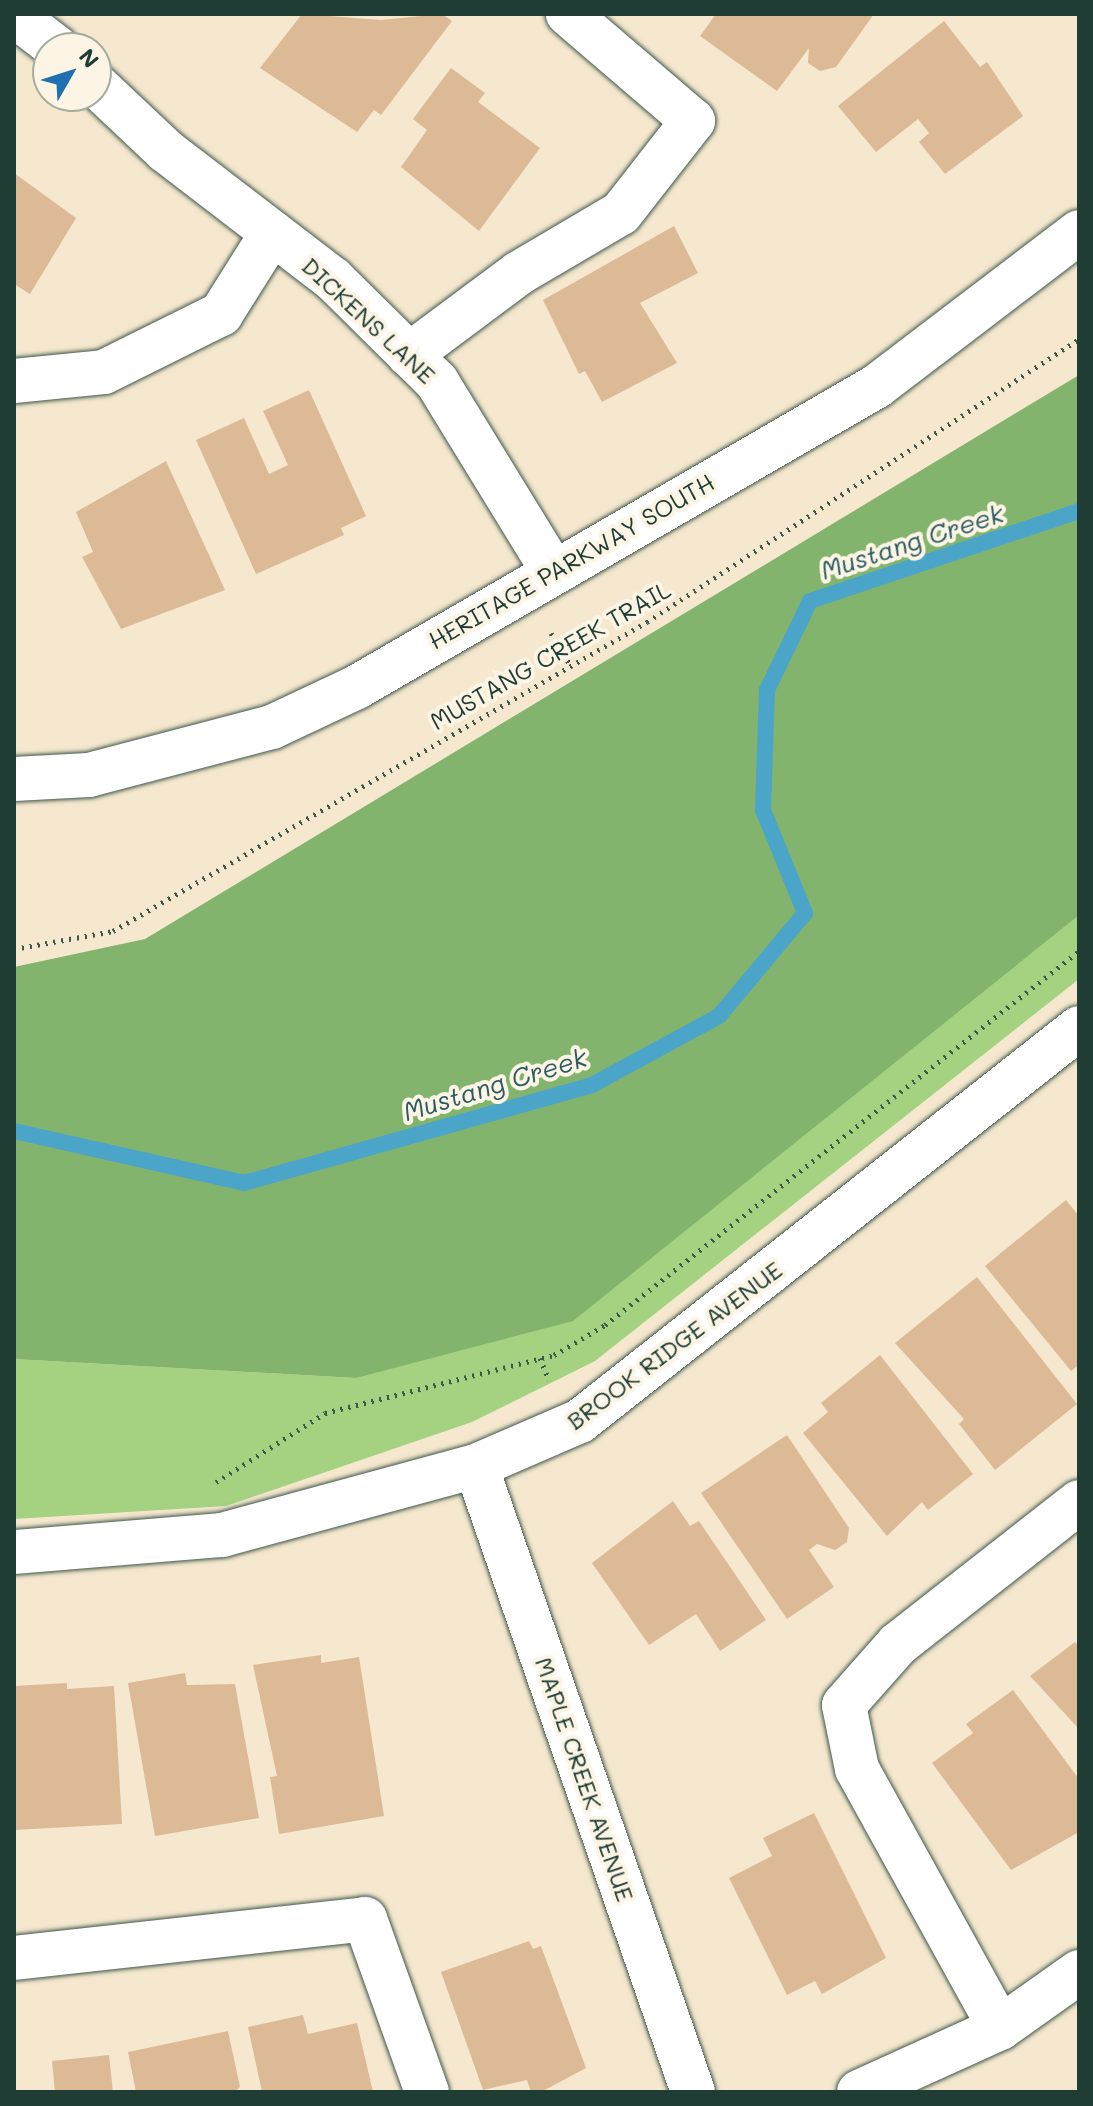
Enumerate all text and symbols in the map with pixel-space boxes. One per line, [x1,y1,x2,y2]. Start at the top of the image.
north arrow [32,32,112,112]
text: N [73,42,106,73]
street label: DICKENS LANE [296,251,442,389]
street label: HERITAGE PARKWAY SOUTH [423,467,719,655]
water label: Mustang Creek [817,498,1007,586]
street label: MUSTANG CREEK TRAIL [425,574,675,736]
water label: Mustang Creek [399,1042,591,1128]
street label: BROOK RIDGE AVENUE [561,1255,787,1435]
street label: MAPLE CREEK AVENUE [530,1653,640,1905]

